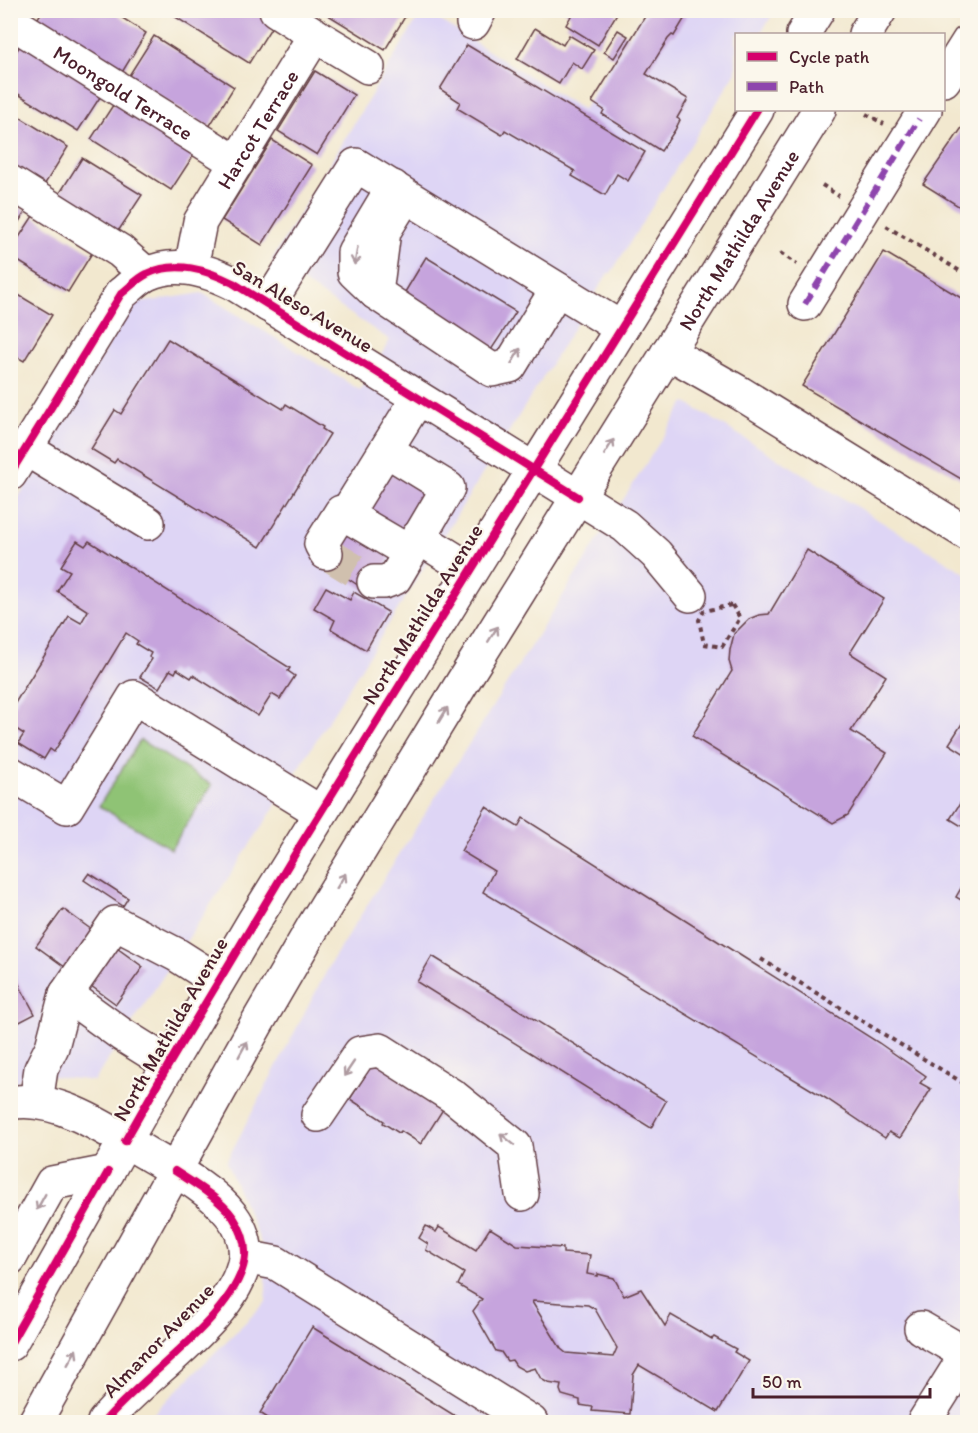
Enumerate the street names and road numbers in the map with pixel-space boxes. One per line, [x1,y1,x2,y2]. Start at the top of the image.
street label: Moongold Terrace [49,39,198,145]
street label: Harcot Terrace [211,65,303,193]
street label: North Mathilda Avenue [673,145,804,335]
street label: San Aleso Avenue [228,254,378,358]
street label: North Mathilda Avenue [356,519,488,709]
street label: North Mathilda Avenue [107,933,233,1125]
street label: Almanor Avenue [97,1277,219,1403]

